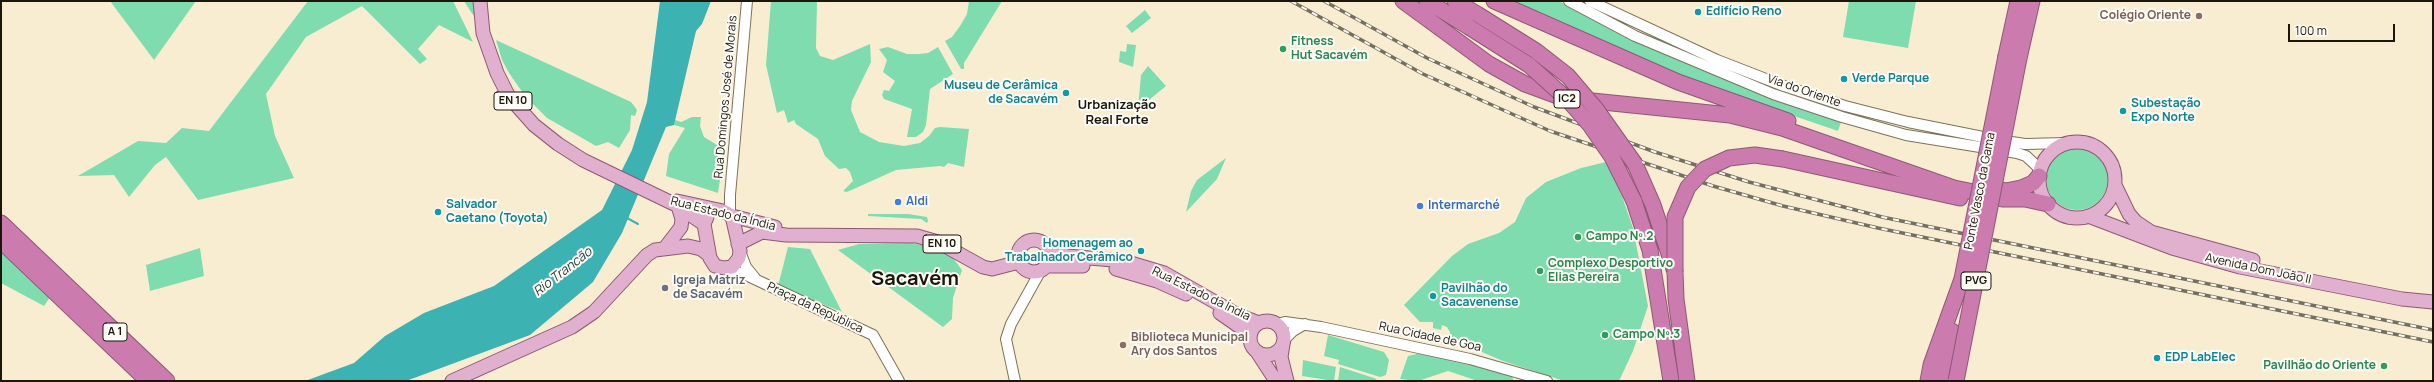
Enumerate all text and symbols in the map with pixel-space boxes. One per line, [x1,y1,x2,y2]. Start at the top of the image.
place label: Edifício Reno [1706,5,1782,19]
marker: Edifício Reno [1693,7,1703,17]
place label: Colégio Oriente [2100,9,2191,23]
marker: Colégio Oriente [2194,11,2204,21]
street label: Rua Domingos José de Morais [712,15,740,179]
scale bar [2290,16,2397,42]
text: 100 m [2295,22,2327,39]
place label: Fitness Hut Sacavém [1291,35,1368,63]
marker: Fitness Hut Sacavém [1278,44,1288,54]
street label: Via do Oriente [1765,72,1843,110]
place label: Verde Parque [1852,72,1929,86]
marker: Verde Parque [1839,74,1849,84]
place label: Museu de Cerâmica de Sacavém [944,79,1058,107]
marker: Museu de Cerâmica de Sacavém [1061,88,1071,98]
road number: IC2 [1554,90,1580,108]
road number: EN 10 [494,92,532,110]
district label: Urbanização Real Forte [1078,97,1156,128]
place label: Subestação Expo Norte [2131,97,2201,125]
marker: Subestação Expo Norte [2118,106,2128,116]
street label: Ponte Vasco da Gama [1962,131,1998,251]
street label: Rua Estado da Índia [669,194,777,234]
place label: Aldi [906,195,928,209]
marker: Aldi [893,197,903,207]
place label: Salvador Caetano (Toyota) [446,198,548,226]
place label: Intermarché [1428,199,1500,213]
marker: Intermarché [1415,201,1425,211]
marker: Salvador Caetano (Toyota) [433,207,443,217]
place label: Campo Nº.2 [1586,230,1653,244]
marker: Campo Nº.2 [1573,232,1583,242]
road number: EN 10 [923,235,961,253]
place label: Homenagem ao Trabalhador Cerâmico [1005,237,1133,265]
water label: Rio Trancão [531,244,595,300]
marker: Homenagem ao Trabalhador Cerâmico [1136,246,1146,256]
street label: Avenida Dom João II [2204,251,2312,287]
place label: Complexo Desportivo Elias Pereira [1548,257,1673,285]
street label: Rua Estado da Índia [1149,264,1253,324]
marker: Complexo Desportivo Elias Pereira [1535,266,1545,276]
district label: Sacavém [871,267,959,291]
road number: PVG [1961,272,1991,290]
place label: Igreja Matriz de Sacavém [673,274,745,302]
street label: Praça da República [765,279,865,337]
place label: Pavilhão do Sacavenense [1441,282,1518,310]
marker: Igreja Matriz de Sacavém [660,283,670,293]
marker: Pavilhão do Sacavenense [1428,291,1438,301]
street label: Rua Cidade de Goa [1378,319,1482,355]
road number: A 1 [103,323,127,341]
place label: Campo Nº.3 [1613,328,1680,342]
marker: Campo Nº.3 [1600,330,1610,340]
place label: Biblioteca Municipal Ary dos Santos [1131,331,1248,359]
marker: Biblioteca Municipal Ary dos Santos [1118,340,1128,350]
place label: EDP LabElec [2165,351,2236,365]
marker: EDP LabElec [2152,353,2162,363]
place label: Pavilhão do Oriente [2263,359,2376,373]
marker: Pavilhão do Oriente [2379,361,2389,371]

